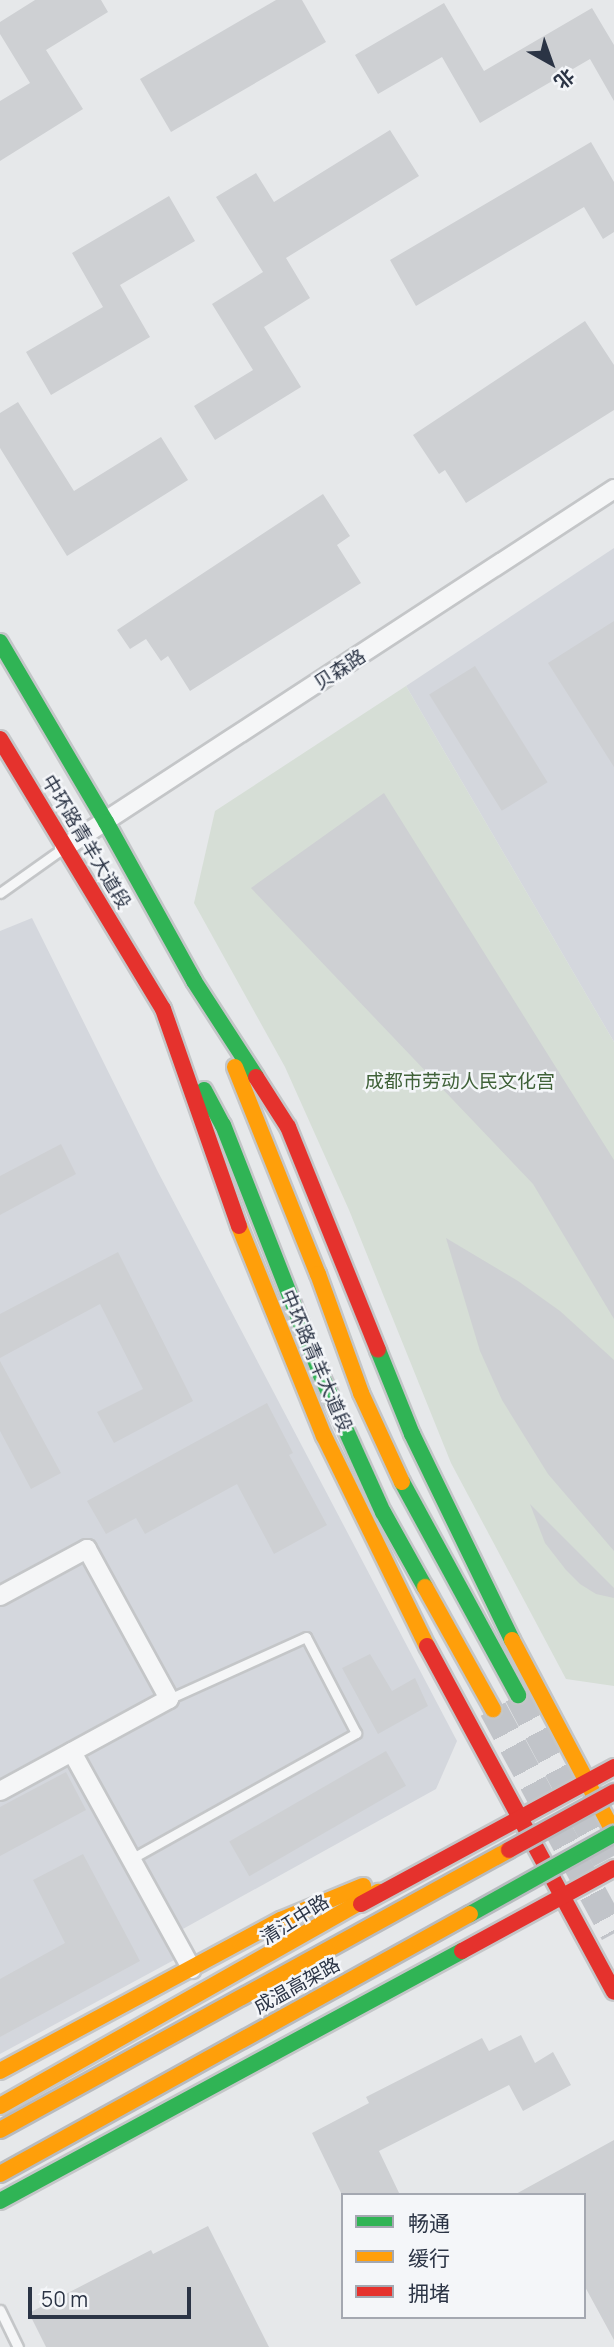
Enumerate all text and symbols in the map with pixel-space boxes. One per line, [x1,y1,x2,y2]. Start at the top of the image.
north arrow [516,28,586,98]
text: 北 [549,63,580,95]
street label: 贝森路 [310,645,370,695]
street label: 中环路青羊大道段 [37,771,135,913]
park label: 成都市劳动人民文化宫 [365,1071,555,1093]
street label: 中环路青羊大道段 [276,1287,356,1435]
street label: 清江中路 [257,1890,333,1950]
street label: 成温高架路 [250,1953,344,2019]
legend [341,2193,586,2319]
text: 畅通 [408,2209,450,2237]
text: 缓行 [408,2244,450,2272]
scale bar [32,2274,194,2318]
text: 拥堵 [408,2279,450,2307]
text: 50 m [41,2285,88,2313]

